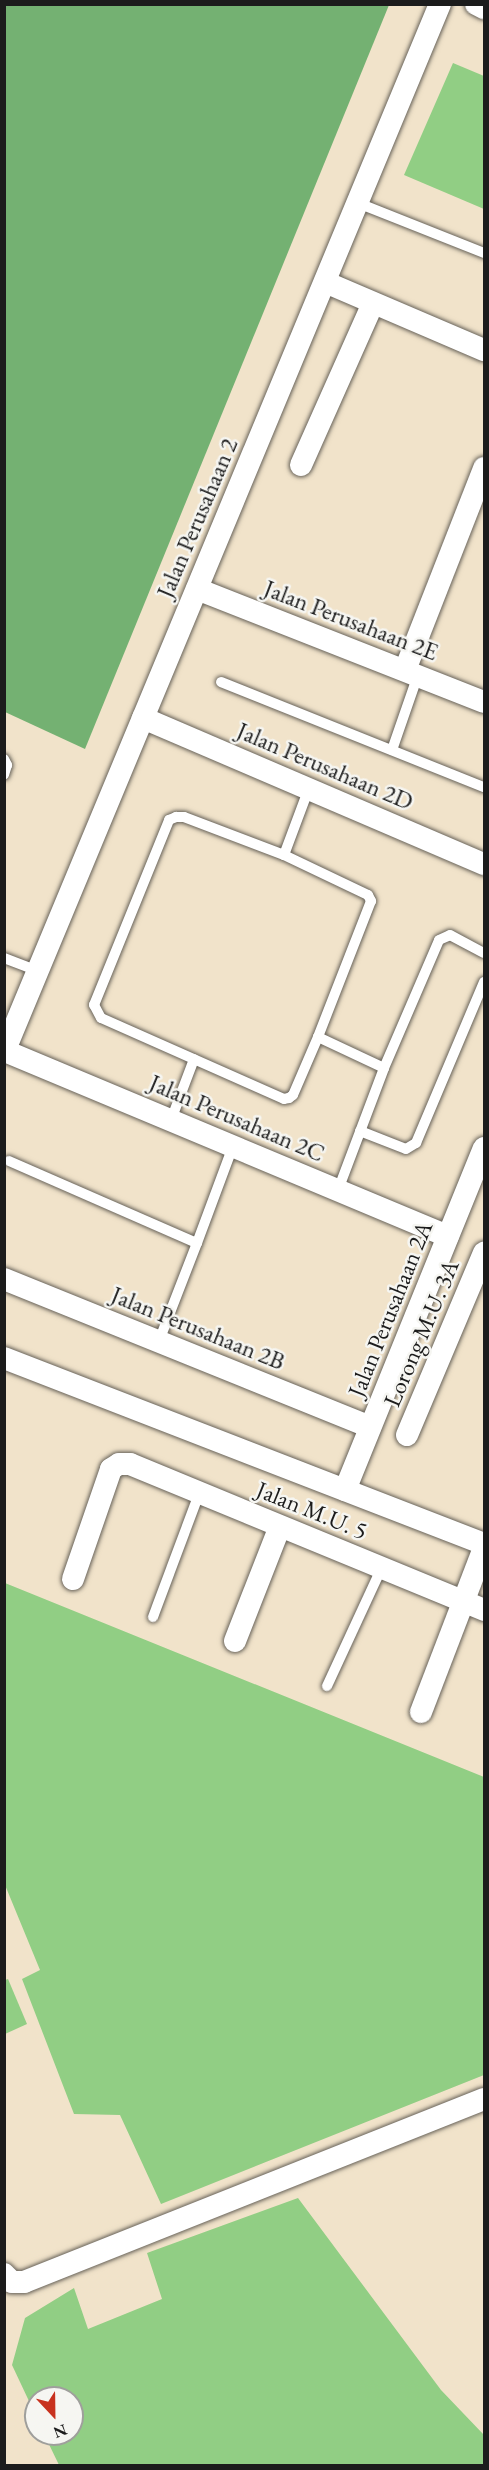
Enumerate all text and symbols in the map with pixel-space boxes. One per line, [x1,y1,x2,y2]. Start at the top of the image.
street label: Jalan Perusahaan 2 [150,434,244,602]
street label: Jalan Perusahaan 2E [260,574,442,666]
street label: Jalan Perusahaan 2D [233,716,417,816]
street label: Jalan Perusahaan 2C [145,1068,329,1168]
street label: Jalan Perusahaan 2A [342,1217,438,1401]
street label: Lorong M.U. 3A [377,1255,465,1411]
street label: Jalan Perusahaan 2B [107,1280,289,1376]
street label: Jalan M.U. 5 [252,1475,372,1545]
north arrow [24,2386,84,2446]
text: N [50,2419,70,2443]

